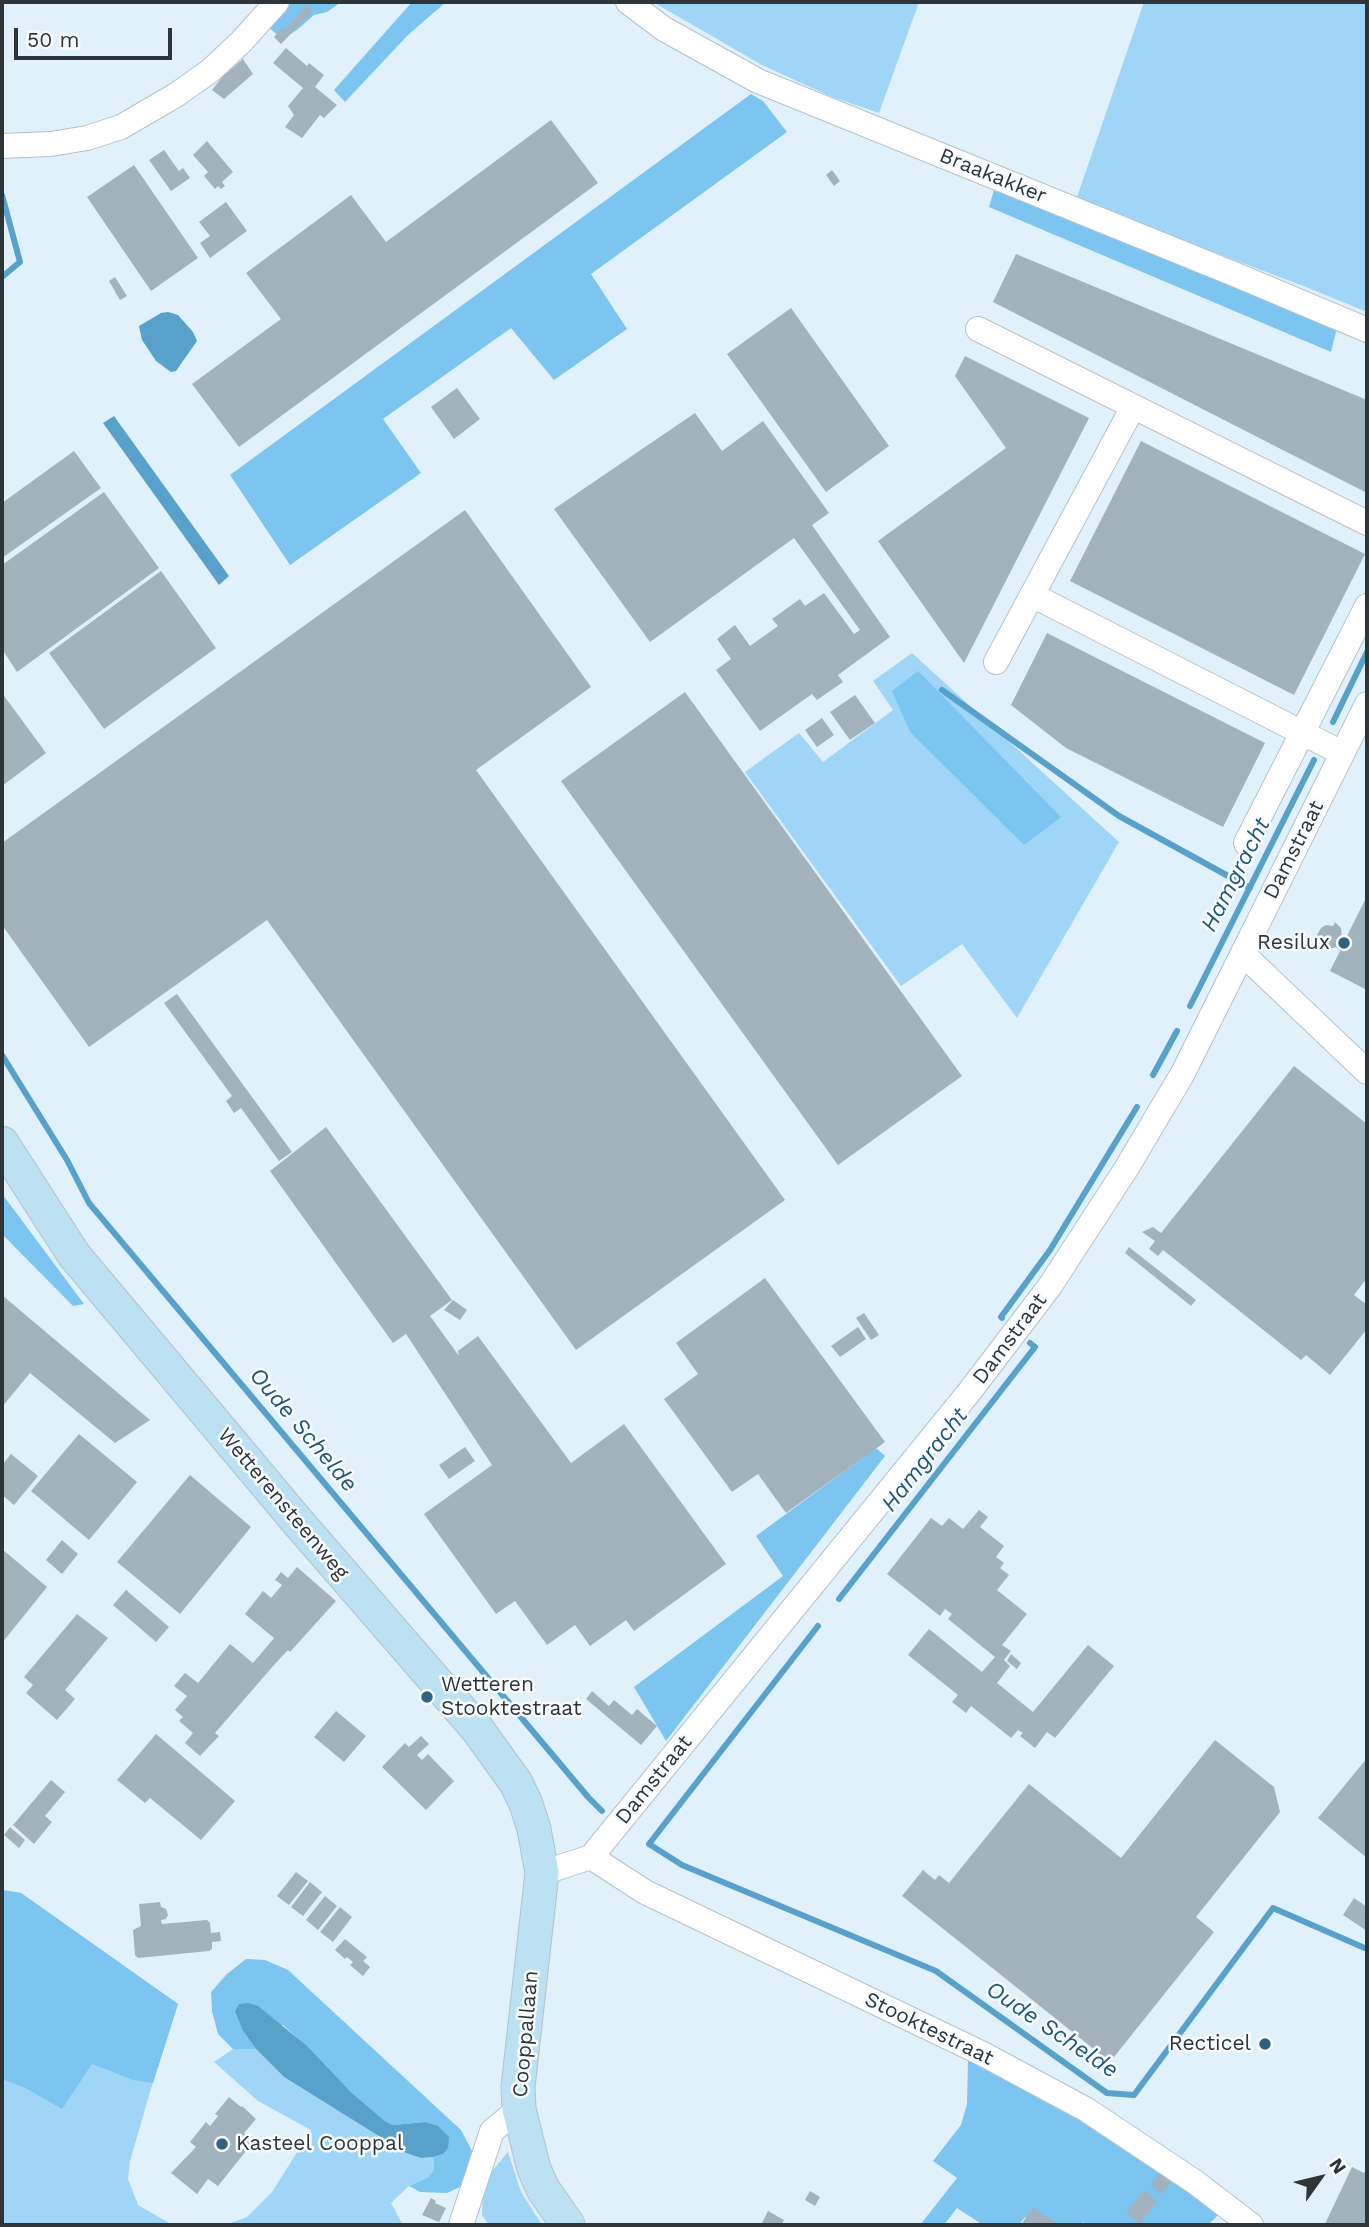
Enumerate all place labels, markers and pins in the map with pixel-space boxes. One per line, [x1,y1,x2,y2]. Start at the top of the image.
place label: Resilux [1257,930,1330,956]
marker: Resilux [1336,935,1352,951]
place label: Wetteren Stooktestraat [441,1672,582,1722]
marker: Wetteren Stooktestraat [419,1689,435,1705]
place label: Recticel [1169,2031,1251,2057]
marker: Recticel [1257,2036,1273,2052]
place label: Kasteel Cooppal [236,2131,403,2157]
marker: Kasteel Cooppal [214,2136,230,2152]

